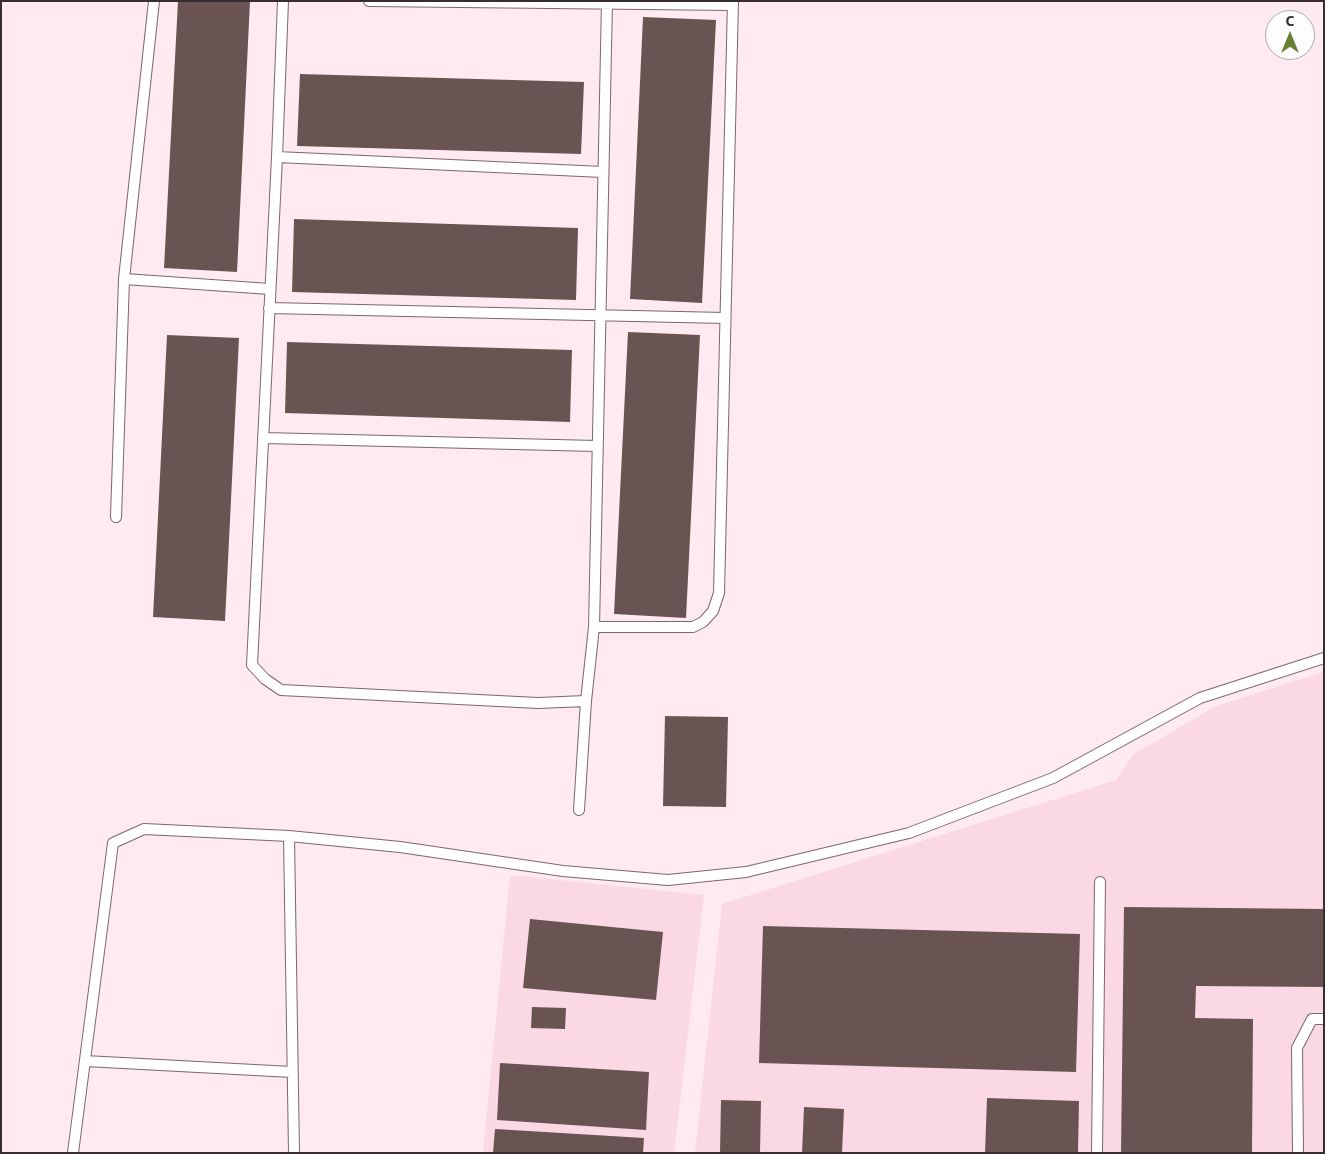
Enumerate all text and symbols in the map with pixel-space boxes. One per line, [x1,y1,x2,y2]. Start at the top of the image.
north arrow [1265,10,1315,60]
text: С [1285,11,1295,30]

